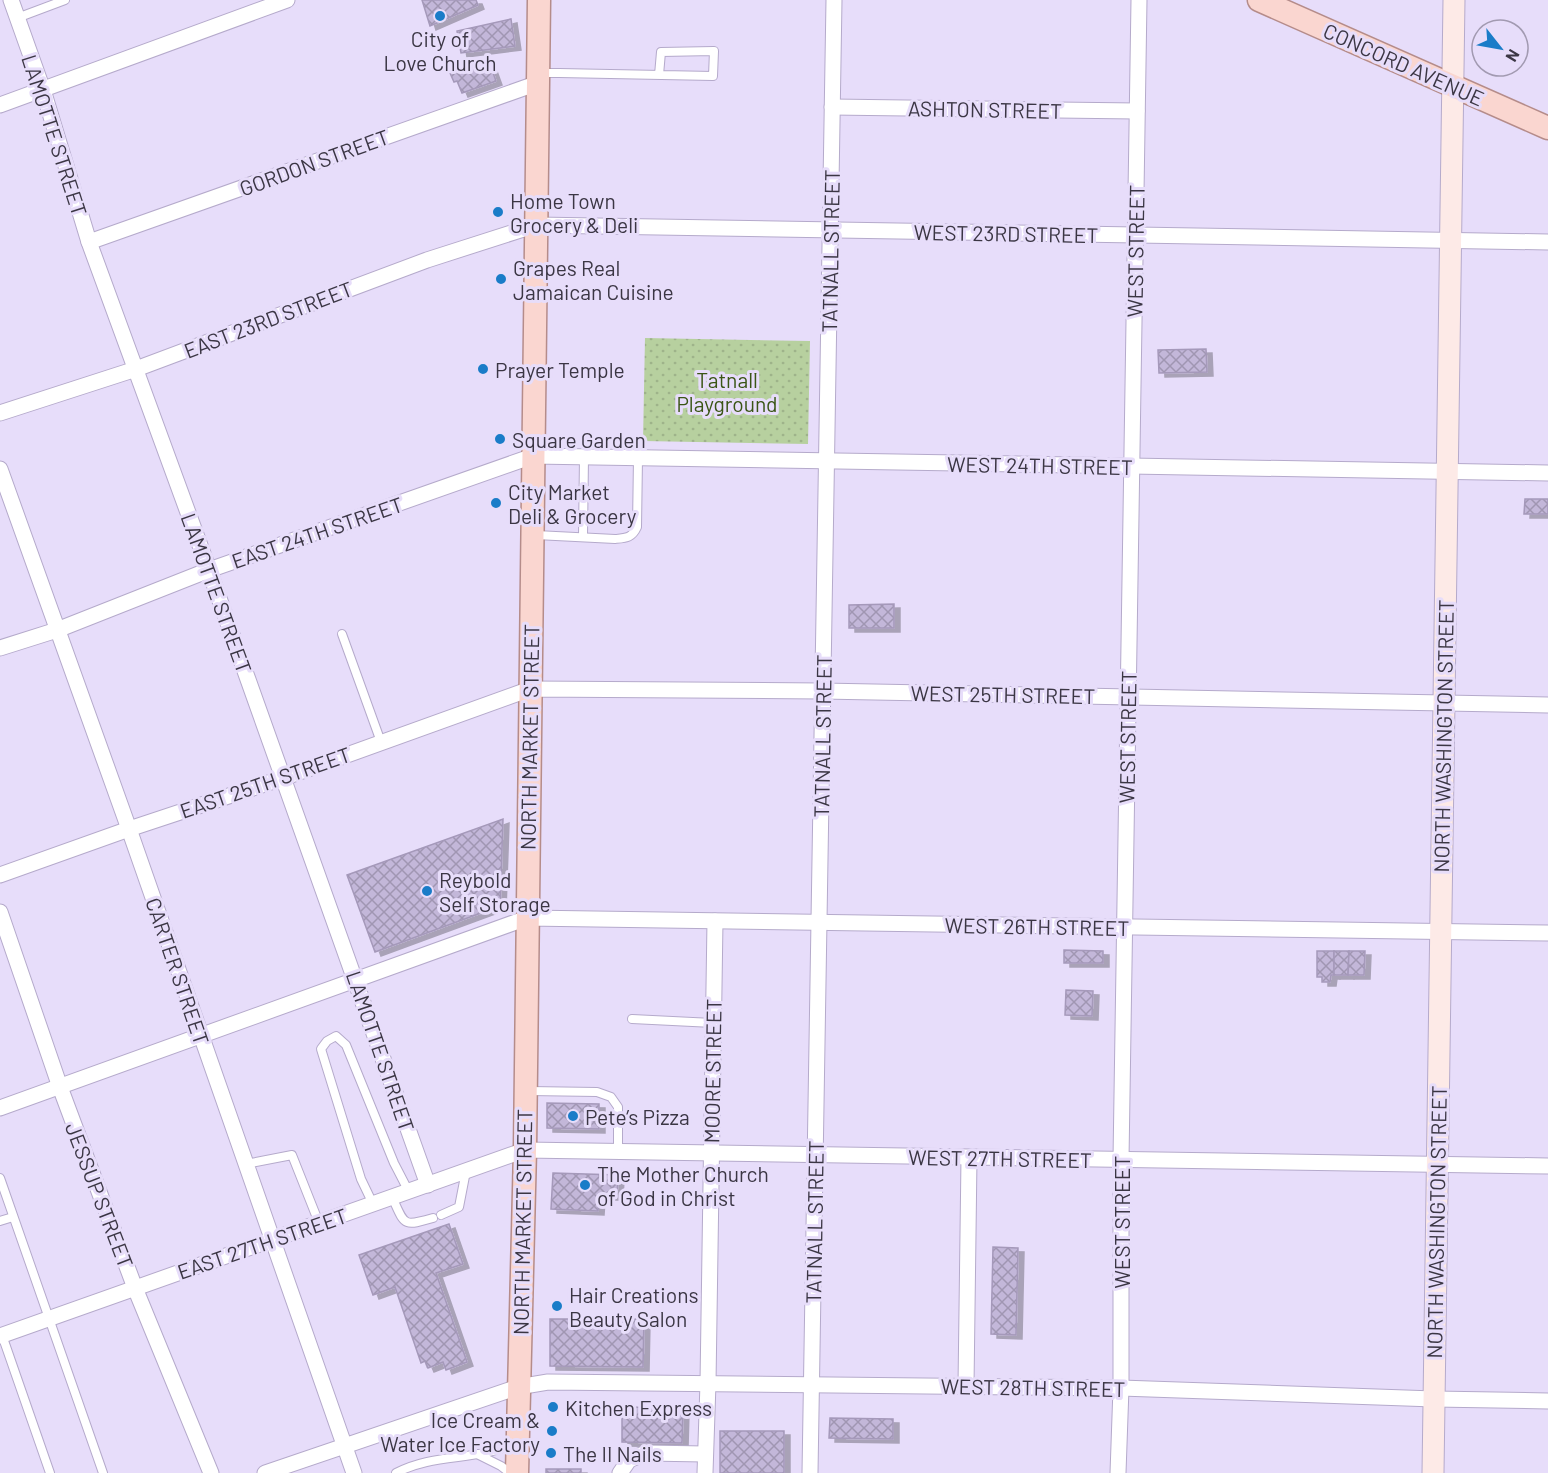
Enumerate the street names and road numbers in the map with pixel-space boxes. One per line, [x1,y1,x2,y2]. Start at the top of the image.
street label: CONCORD AVENUE [1320,17,1488,111]
street label: LAMOTTE STREET [17,51,93,219]
street label: ASHTON STREET [908,95,1062,123]
street label: GORDON STREET [236,123,392,201]
street label: TATNALL STREET [816,169,844,333]
street label: WEST STREET [1121,184,1149,318]
street label: WEST 23RD STREET [913,219,1099,247]
street label: EAST 23RD STREET [180,275,356,363]
street label: WEST 24TH STREET [947,451,1133,479]
street label: EAST 24TH STREET [228,491,406,573]
street label: LAMOTTE STREET [176,510,258,676]
street label: NORTH WASHINGTON STREET [1428,599,1458,873]
street label: NORTH MARKET STREET [515,624,543,850]
street label: TATNALL STREET [808,654,836,818]
street label: WEST STREET [1113,670,1141,804]
street label: WEST 25TH STREET [910,680,1096,708]
street label: EAST 25TH STREET [176,741,354,823]
street label: CARTER STREET [141,894,215,1048]
street label: WEST 26TH STREET [944,912,1130,940]
street label: LAMOTTE STREET [342,967,420,1135]
street label: MOORE STREET [698,998,726,1144]
street label: NORTH WASHINGTON STREET [1421,1085,1451,1359]
street label: NORTH MARKET STREET [508,1109,536,1335]
street label: JESSUP STREET [61,1119,139,1271]
street label: TATNALL STREET [800,1140,828,1304]
street label: WEST 27TH STREET [908,1144,1092,1172]
street label: WEST STREET [1109,1156,1134,1288]
street label: EAST 27TH STREET [174,1202,350,1284]
street label: WEST 28TH STREET [940,1373,1126,1401]

